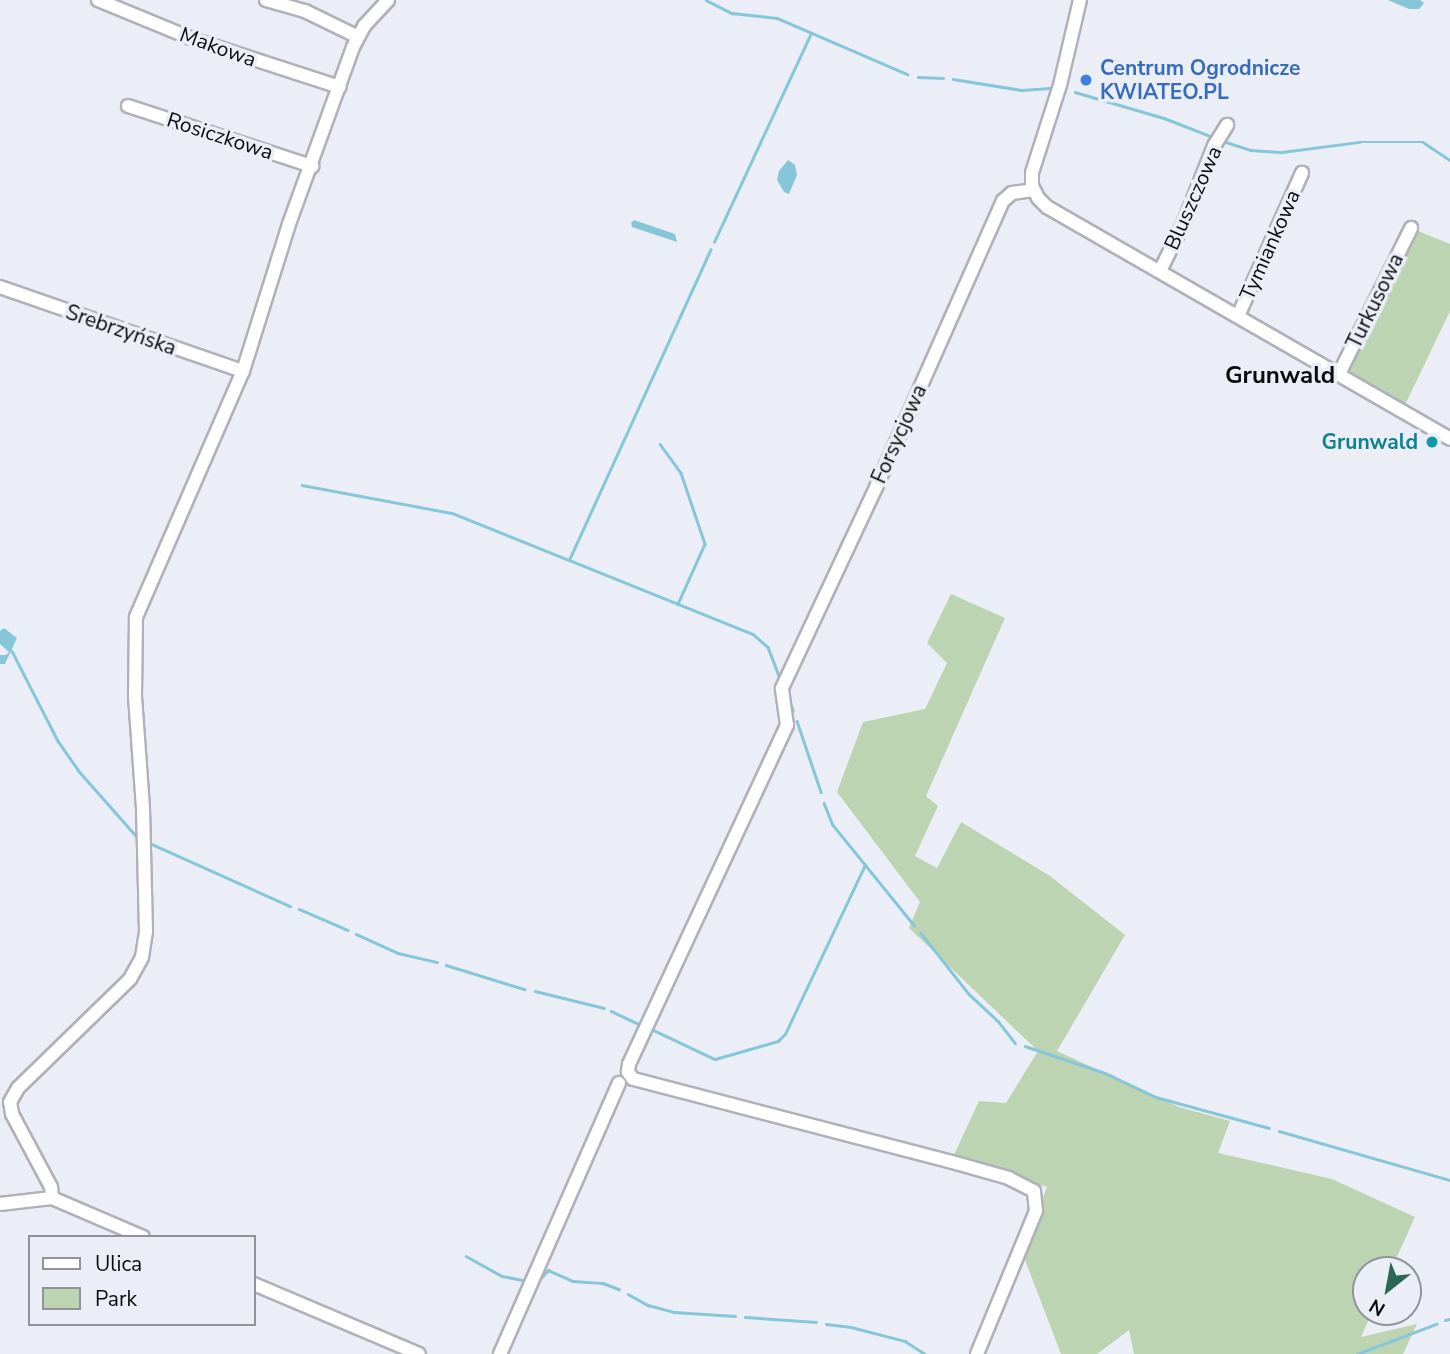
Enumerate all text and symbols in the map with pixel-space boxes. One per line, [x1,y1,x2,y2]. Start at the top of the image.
street label: Makowa [176,22,260,72]
place label: Centrum Ogrodnicze KWIATEO.PL [1100,55,1300,105]
marker: Centrum Ogrodnicze KWIATEO.PL [1078,72,1094,88]
street label: Rosiczkowa [164,107,276,165]
street label: Bluszczowa [1159,142,1227,254]
street label: Tymiankowa [1234,186,1306,304]
street label: Turkusowa [1341,249,1409,353]
street label: Srebrzyńska [62,299,180,361]
district label: Grunwald [1225,362,1335,390]
street label: Forsycjowa [866,381,932,487]
place label: Grunwald [1322,429,1418,455]
marker: Grunwald [1424,434,1440,450]
legend [28,1235,256,1326]
text: Ulica [95,1250,142,1278]
north arrow [1352,1256,1422,1326]
text: Park [95,1285,137,1313]
text: N [1364,1292,1390,1322]

